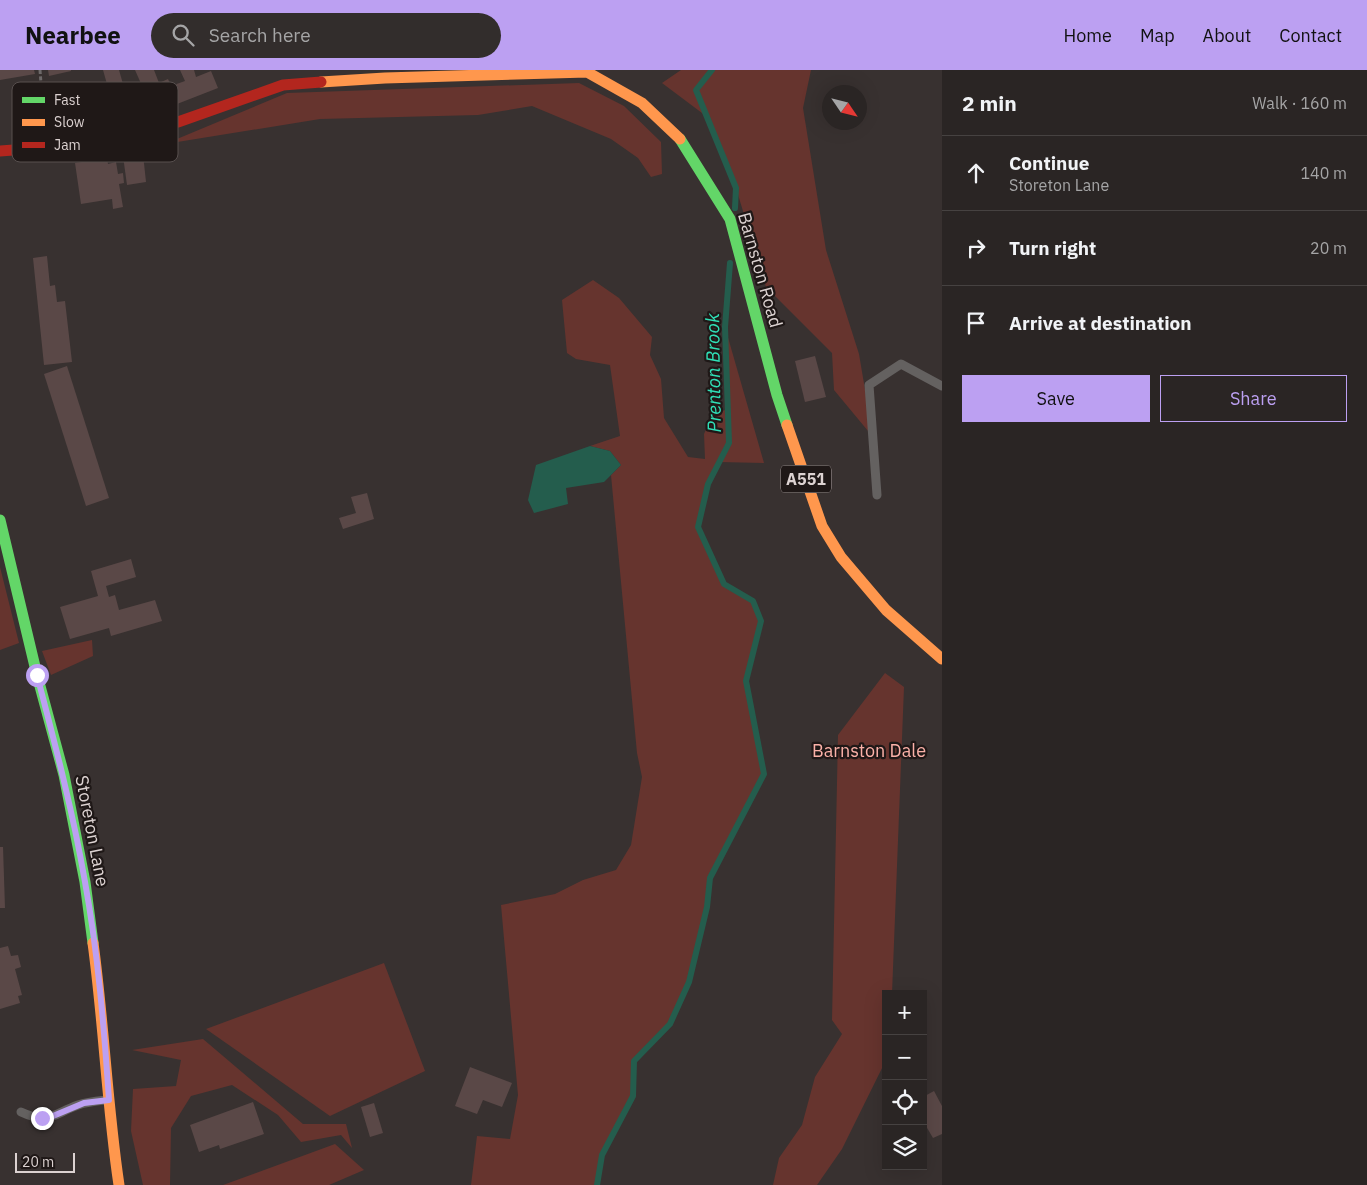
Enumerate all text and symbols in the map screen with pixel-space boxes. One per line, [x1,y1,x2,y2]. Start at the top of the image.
search box [151,13,501,58]
text: Nearbee [25,19,121,51]
icon: search [169,21,197,49]
text: Search here [209,23,311,47]
text: Home [1064,24,1112,47]
text: Map [1140,24,1175,47]
text: About [1203,24,1251,47]
text: Contact [1279,24,1342,47]
legend [12,82,178,162]
north arrow [822,85,867,130]
text: 2 min [962,89,1017,117]
text: Fast [54,91,80,109]
text: Walk · 160 m [1252,93,1347,113]
text: Slow [54,113,85,131]
text: Jam [54,136,81,154]
text: Continue [1009,151,1089,175]
icon: ahead [962,159,990,187]
text: 140 m [1300,163,1347,183]
text: Storeton Lane [1009,175,1109,195]
street label: Barnston Road [733,209,788,330]
icon: right [962,234,990,262]
text: Turn right [1009,236,1096,260]
text: 20 m [1310,238,1347,258]
icon: arrive [962,309,990,337]
text: Arrive at destination [1009,311,1192,335]
water label: Prenton Brook [700,312,726,433]
button: Save [962,375,1150,422]
button: Share [1160,375,1347,422]
road number: A551 [781,466,831,492]
route start [26,664,49,687]
park label: Barnston Dale [812,739,926,762]
street label: Storeton Lane [70,773,115,889]
map controls [882,990,927,1170]
button: + [882,990,927,1035]
button: − [882,1035,927,1080]
button: locate [882,1080,927,1125]
route end [31,1107,54,1130]
button: layers [882,1125,927,1170]
scale bar [15,1150,75,1173]
text: 20 m [22,1153,54,1171]

